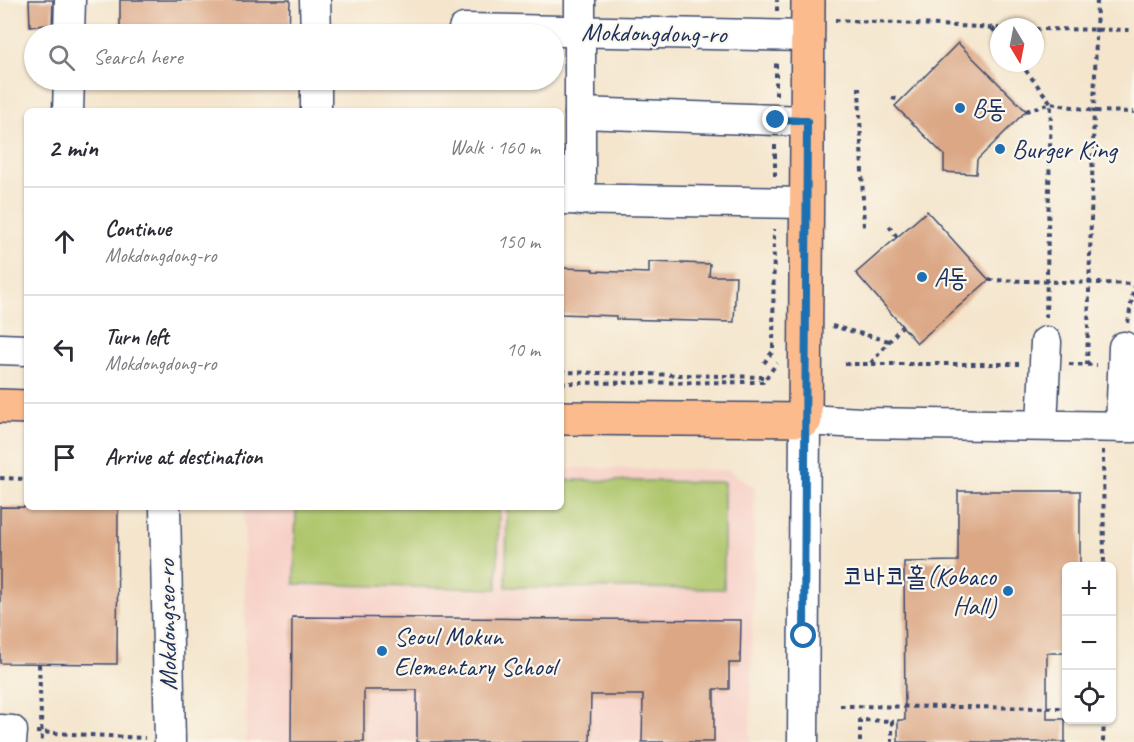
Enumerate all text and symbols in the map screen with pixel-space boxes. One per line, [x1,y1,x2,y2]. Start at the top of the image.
street label: Mokdongdong-ro [581,15,729,51]
north arrow [990,18,1044,72]
search box [24,24,564,90]
icon: search [45,41,78,74]
text: Search here [93,43,183,71]
place label: B동 [972,92,1006,125]
marker: B동 [953,101,967,115]
route end [762,106,788,132]
text: 2 min [48,131,98,164]
place label: Burger King [1012,133,1118,166]
text: Walk · 160 m [450,135,540,160]
marker: Burger King [993,142,1007,156]
text: Continue [105,215,171,243]
icon: ahead [48,225,81,258]
text: 150 m [497,229,540,254]
text: Mokdongdong-ro [105,243,217,268]
place label: A동 [934,261,968,294]
marker: A동 [915,270,929,284]
text: Turn left [105,323,169,351]
icon: left [48,333,81,366]
text: 10 m [506,337,540,362]
text: Mokdongdong-ro [105,351,217,376]
icon: arrive [48,441,81,474]
text: Arrive at destination [105,443,262,471]
street label: Mokdongseo-ro [149,557,185,691]
place label: 코바코홀(Kobaco Hall) [843,560,998,623]
map controls [1062,562,1116,724]
button: + [1062,562,1116,616]
marker: 코바코홀(Kobaco Hall) [1001,584,1015,598]
button: − [1062,616,1116,670]
place label: Seoul Mokun Elementary School [394,620,561,683]
route start [790,622,816,648]
marker: Seoul Mokun Elementary School [375,644,389,658]
button: locate [1062,670,1116,724]

